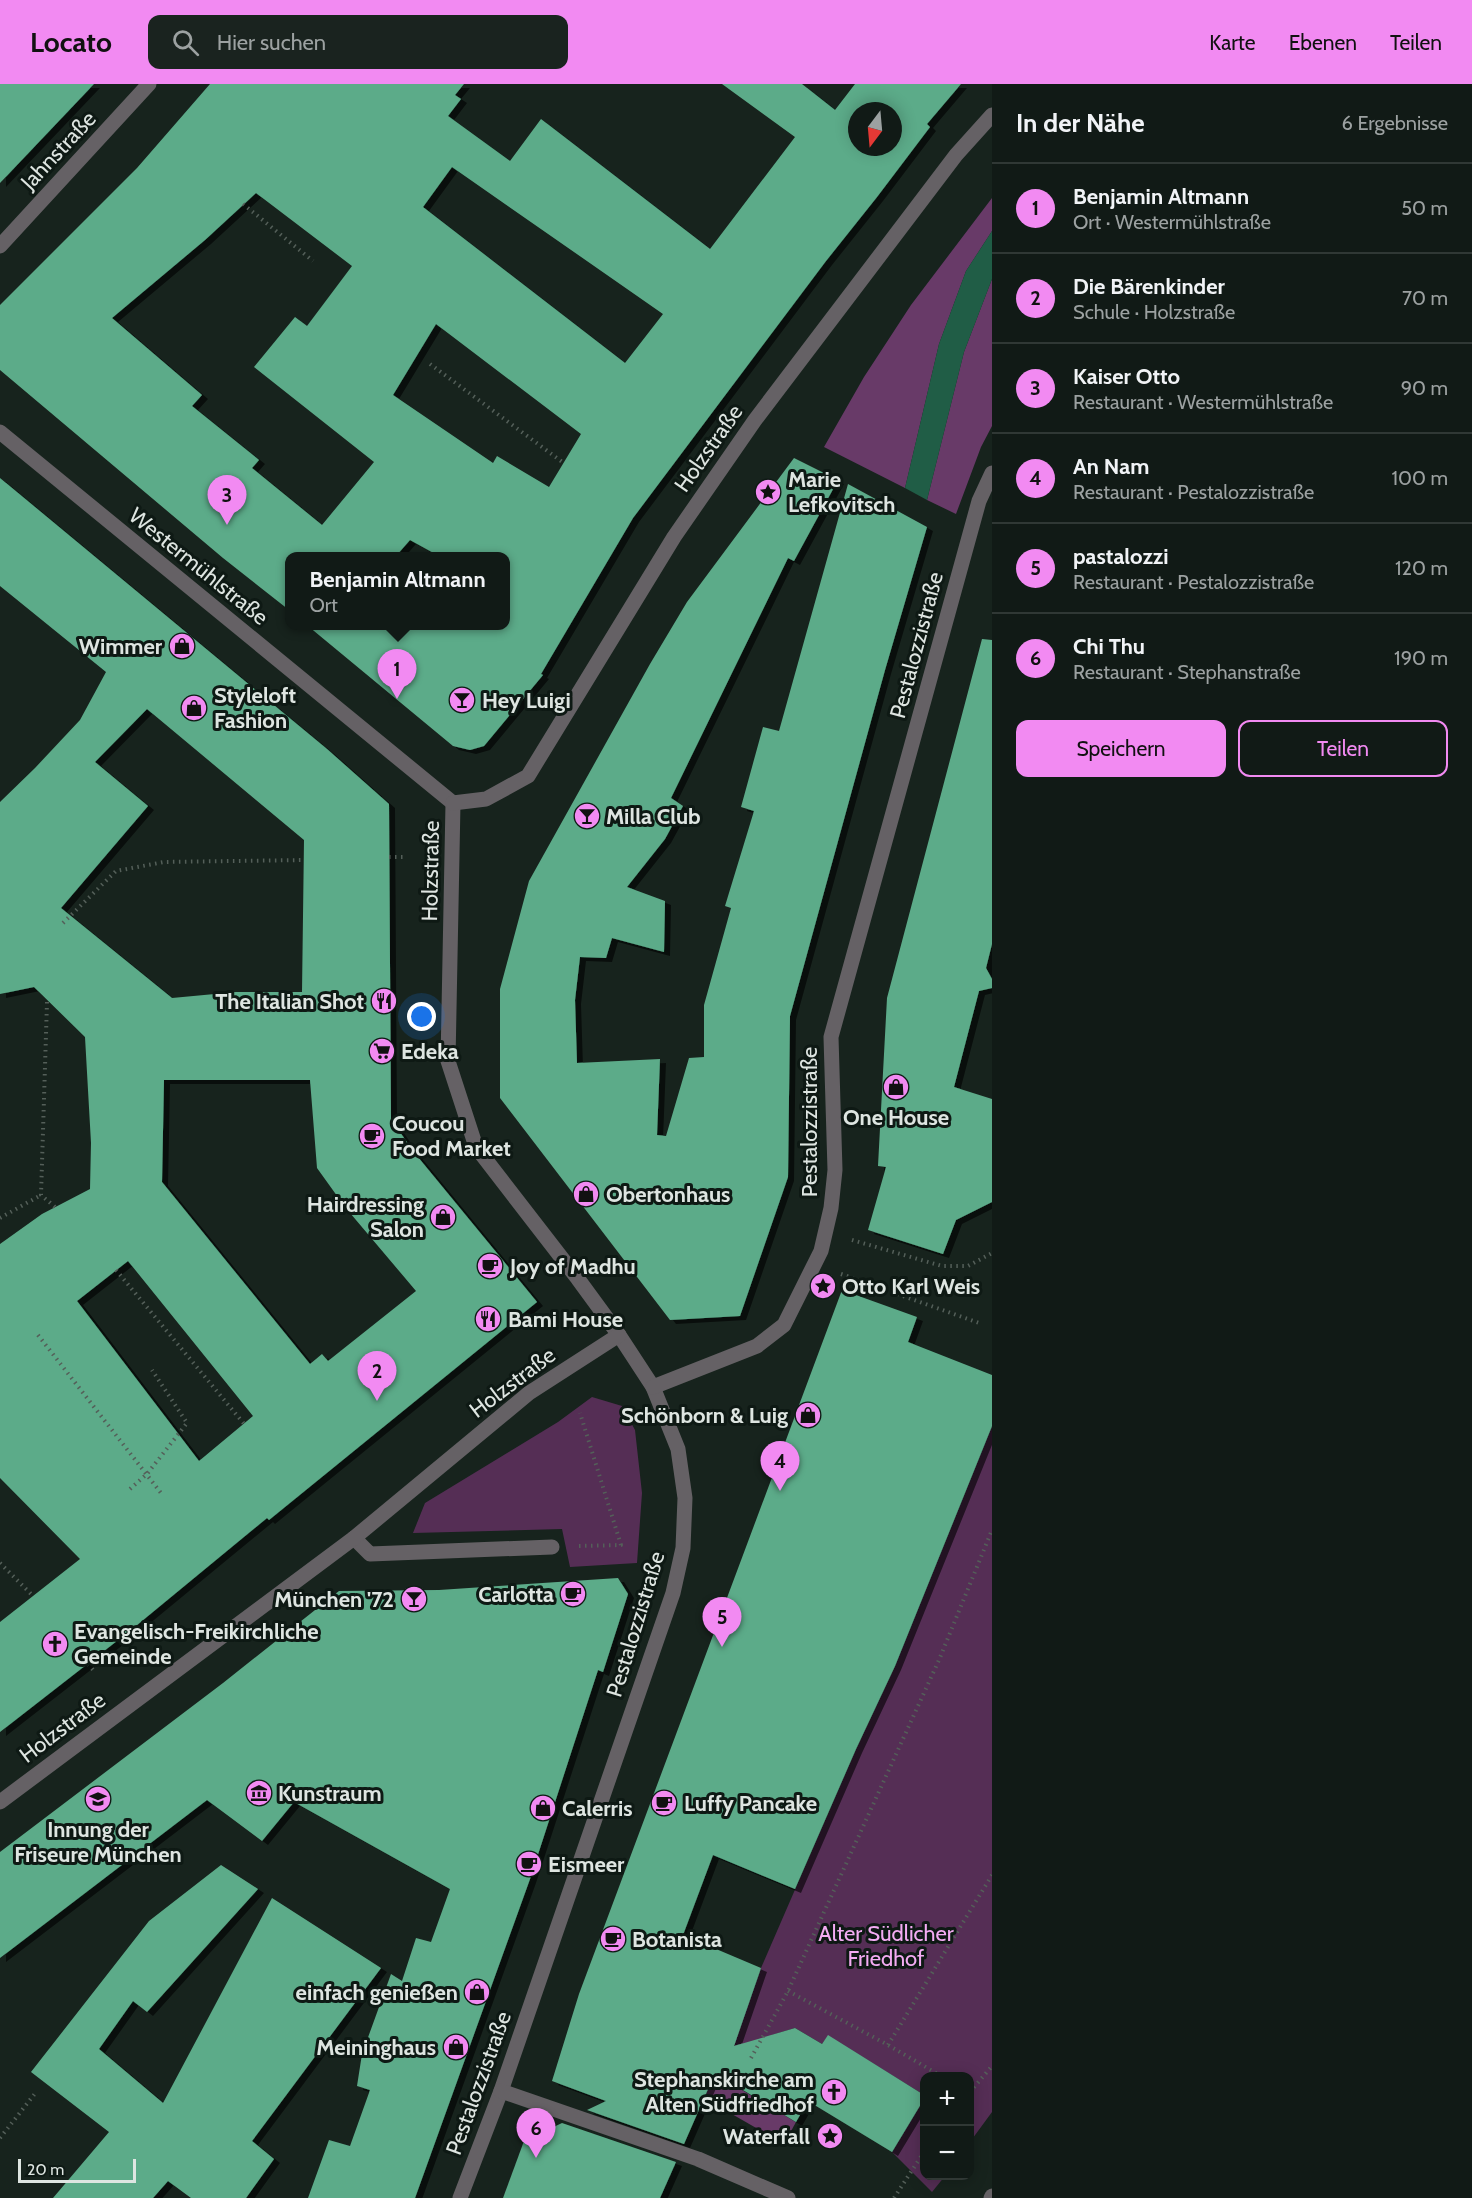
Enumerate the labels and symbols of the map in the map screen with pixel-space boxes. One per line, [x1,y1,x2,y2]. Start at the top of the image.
north arrow [848,102,902,156]
street label: Jahnstraße [14,105,102,196]
street label: Holzstraße [668,399,748,497]
place label: Marie Lefkovitsch [788,466,895,518]
pin: 3 [208,476,246,525]
place icon: Marie Lefkovitsch [753,477,783,507]
street label: Westermühlstraße [124,502,274,631]
street label: Pestalozzistraße [884,569,949,721]
shop icon: Wimmer [167,631,197,661]
place label: Wimmer [79,633,163,660]
pin: 1 [378,650,416,699]
place label: Styleloft Fashion [214,682,296,734]
bar icon: Hey Luigi [447,685,477,715]
place label: Hey Luigi [482,687,571,714]
shop icon: Styleloft Fashion [179,693,209,723]
bar icon: Milla Club [572,801,602,831]
place label: Milla Club [606,803,701,830]
street label: Holzstraße [416,820,445,922]
restaurant icon: The Italian Shot [369,986,399,1016]
place label: The Italian Shot [215,988,364,1015]
your location [407,1002,436,1031]
supermarket icon: Edeka [367,1036,397,1066]
place label: Edeka [401,1038,459,1065]
street label: Pestalozzistraße [796,1047,823,1197]
shop icon: One House [881,1072,911,1102]
place label: One House [843,1104,949,1131]
place label: Coucou Food Market [392,1110,511,1162]
cafe icon: Coucou Food Market [357,1121,387,1151]
shop icon: Obertonhaus [571,1179,601,1209]
place label: Obertonhaus [606,1181,730,1208]
place label: Hairdressing Salon [307,1191,424,1243]
shop icon: Hairdressing Salon [428,1202,458,1232]
cafe icon: Joy of Madhu [475,1251,505,1281]
place label: Joy of Madhu [509,1253,636,1280]
place icon: Otto Karl Weis [808,1271,838,1301]
place label: Otto Karl Weis [842,1273,980,1300]
restaurant icon: Bami House [473,1304,503,1334]
place label: Bami House [508,1306,623,1333]
street label: Holzstraße [464,1341,561,1423]
pin: 2 [358,1352,397,1401]
shop icon: Schönborn & Luig [793,1400,823,1430]
place label: Schönborn & Luig [621,1402,788,1429]
pin: 4 [760,1442,800,1491]
street label: Pestalozzistraße [601,1548,670,1700]
cafe icon: Carlotta [558,1579,588,1609]
place label: Carlotta [478,1581,554,1608]
bar icon: München '72 [399,1584,429,1614]
place label: München '72 [274,1586,394,1613]
pin: 5 [702,1598,742,1647]
place label: Evangelisch-Freikirchliche Gemeinde [74,1618,318,1670]
church icon: Evangelisch-Freikirchliche Gemeinde [40,1629,70,1659]
street label: Holzstraße [14,1686,111,1768]
museum icon: Kunstraum [244,1778,274,1808]
place label: Kunstraum [278,1780,382,1807]
school or university icon: Innung der Friseure München [83,1784,113,1814]
cafe icon: Luffy Pancake [649,1788,679,1818]
place label: Luffy Pancake [684,1790,817,1817]
shop icon: Calerris [528,1793,558,1823]
place label: Calerris [562,1795,632,1822]
place label: Innung der Friseure München [14,1816,182,1868]
cafe icon: Eismeer [514,1849,544,1879]
place label: Eismeer [548,1851,625,1878]
park label: Alter Südlicher Friedhof [818,1920,954,1972]
cafe icon: Botanista [598,1924,628,1954]
place label: Botanista [632,1926,722,1953]
shop icon: einfach genießen [462,1977,492,2007]
place label: einfach genießen [296,1979,458,2006]
street label: Pestalozzistraße [440,2008,517,2159]
shop icon: Meininghaus [441,2032,471,2062]
place label: Meininghaus [316,2034,436,2061]
place label: Stephanskirche am Alten Südfriedhof [634,2066,815,2118]
church icon: Stephanskirche am Alten Südfriedhof [819,2077,849,2107]
pin: 6 [516,2108,556,2158]
place icon: Waterfall [815,2121,845,2151]
place label: Waterfall [723,2123,810,2150]
scale bar [18,2156,136,2184]

